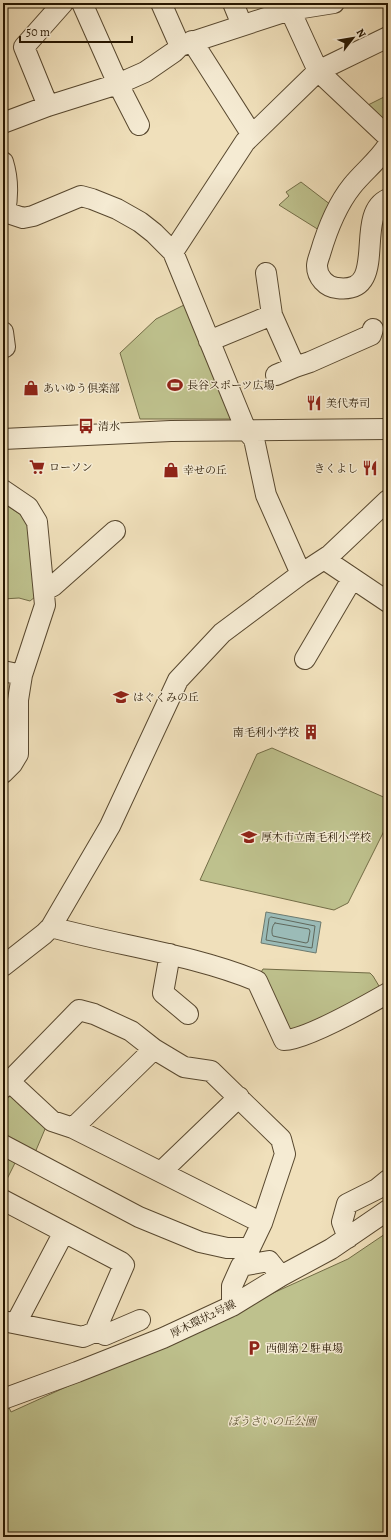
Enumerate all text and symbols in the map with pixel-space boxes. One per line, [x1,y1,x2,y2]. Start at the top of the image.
scale bar [20,18,132,44]
north arrow [333,18,373,58]
text: 50 m [26,24,50,40]
text: N [353,26,370,40]
sports icon: 長谷スポーツ広場 [166,376,184,394]
place label: 長谷スポーツ広場 [187,378,275,393]
shop icon: あいゆう倶楽部 [22,379,40,397]
place label: あいゆう倶楽部 [43,381,120,396]
restaurant icon: 美代寿司 [305,394,323,412]
place label: 美代寿司 [326,396,370,411]
bus stop icon: 清水 [77,417,95,435]
place label: 清水 [98,419,120,434]
supermarket icon: ローソン [28,458,46,476]
restaurant icon: きくよし [361,459,379,477]
place label: ローソン [49,460,93,475]
shop icon: 幸せの丘 [162,461,180,479]
place label: きくよし [314,461,358,476]
place label: 幸せの丘 [183,463,227,478]
school or university icon: はぐくみの丘 [112,688,130,706]
place label: はぐくみの丘 [133,690,199,705]
building icon: 南毛利小学校 [302,723,320,741]
place label: 南毛利小学校 [233,725,299,740]
school or university icon: 厚木市立南毛利小学校 [240,828,258,846]
place label: 厚木市立南毛利小学校 [261,830,371,845]
street label: 厚木環状2号線 [168,1297,238,1341]
parking icon: 西側第２駐車場 [245,1339,263,1357]
place label: 西側第２駐車場 [266,1341,343,1356]
park label: ぼうさいの丘公園 [228,1414,318,1429]

